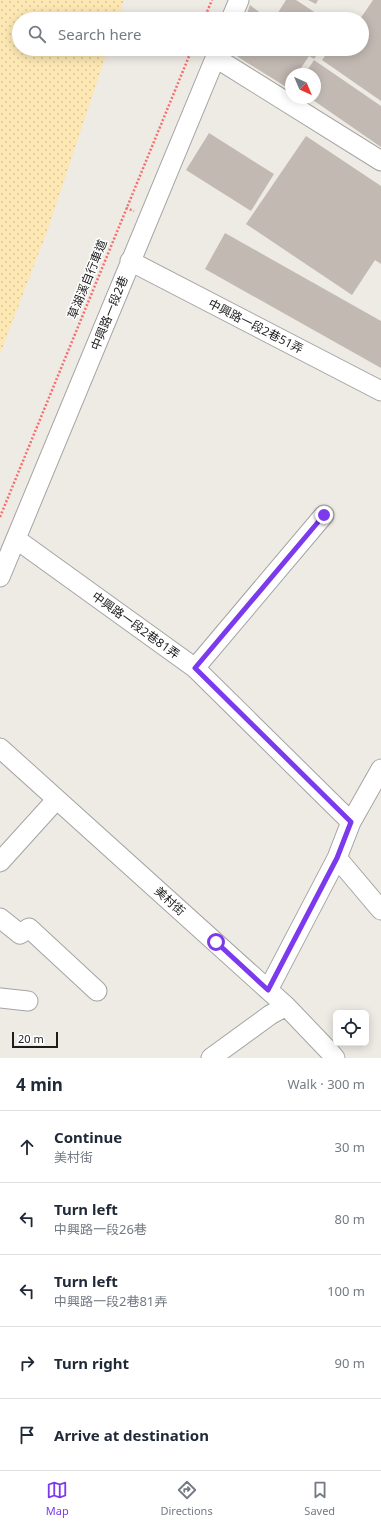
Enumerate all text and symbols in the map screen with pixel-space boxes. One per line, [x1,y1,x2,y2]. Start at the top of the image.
search box [12,12,369,56]
icon: search [26,23,48,45]
text: Search here [58,24,141,44]
north arrow [285,68,321,104]
street label: 草湖溪自行車道 [63,237,111,321]
street label: 中興路一段2巷 [86,273,132,353]
street label: 中興路一段2巷51弄 [206,295,306,357]
route end [315,506,333,524]
street label: 中興路一段2巷81弄 [89,587,183,663]
street label: 美村街 [151,883,189,919]
route start [207,933,225,951]
map controls [333,1010,369,1046]
button: locate [333,1010,369,1046]
scale bar [12,1030,58,1049]
text: 20 m [18,1031,44,1046]
text: 4 min [16,1073,63,1096]
text: Walk · 300 m [287,1075,365,1093]
text: Continue [54,1127,122,1147]
icon: ahead [16,1136,38,1158]
text: 30 m [335,1138,365,1156]
text: 美村街 [54,1148,93,1166]
text: Turn left [54,1199,118,1219]
icon: left [16,1208,38,1230]
text: 80 m [335,1210,365,1228]
text: 中興路一段26巷 [54,1220,147,1238]
text: Turn left [54,1271,118,1291]
icon: left [16,1280,38,1302]
text: 100 m [327,1282,365,1300]
text: 中興路一段2巷81弄 [54,1292,167,1310]
icon: right [16,1352,38,1374]
text: Turn right [54,1353,129,1373]
text: 90 m [335,1354,365,1372]
icon: arrive [16,1424,38,1446]
text: Arrive at destination [54,1425,209,1445]
tab: Map [46,1479,69,1518]
tab: Directions [160,1479,213,1518]
tab: Saved [304,1479,335,1518]

